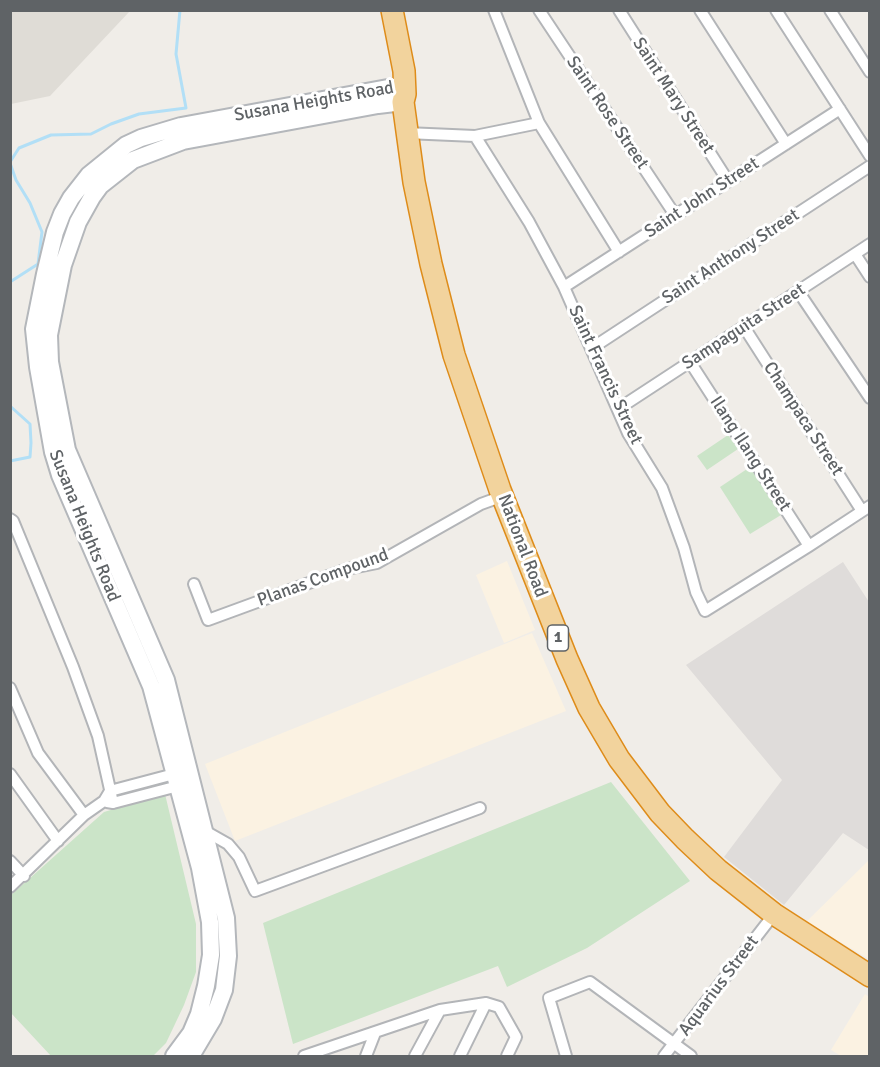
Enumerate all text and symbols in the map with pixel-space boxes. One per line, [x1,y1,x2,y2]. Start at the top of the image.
street label: Saint Mary Street [627,34,719,158]
street label: Saint Rose Street [561,52,653,174]
street label: Susana Heights Road [232,77,396,127]
street label: Saint John Street [641,153,763,243]
street label: Saint Anthony Street [658,205,804,309]
street label: Sampaguita Street [678,279,810,375]
street label: Saint Francis Street [563,302,647,448]
street label: Champaca Street [758,358,848,480]
street label: Ilang Ilang Street [705,392,795,516]
street label: Susana Heights Road [44,447,124,605]
street label: National Road [492,491,552,601]
street label: Planas Compound [254,544,392,612]
road number: 1 [548,625,568,651]
street label: Aquarius Street [674,932,764,1040]

